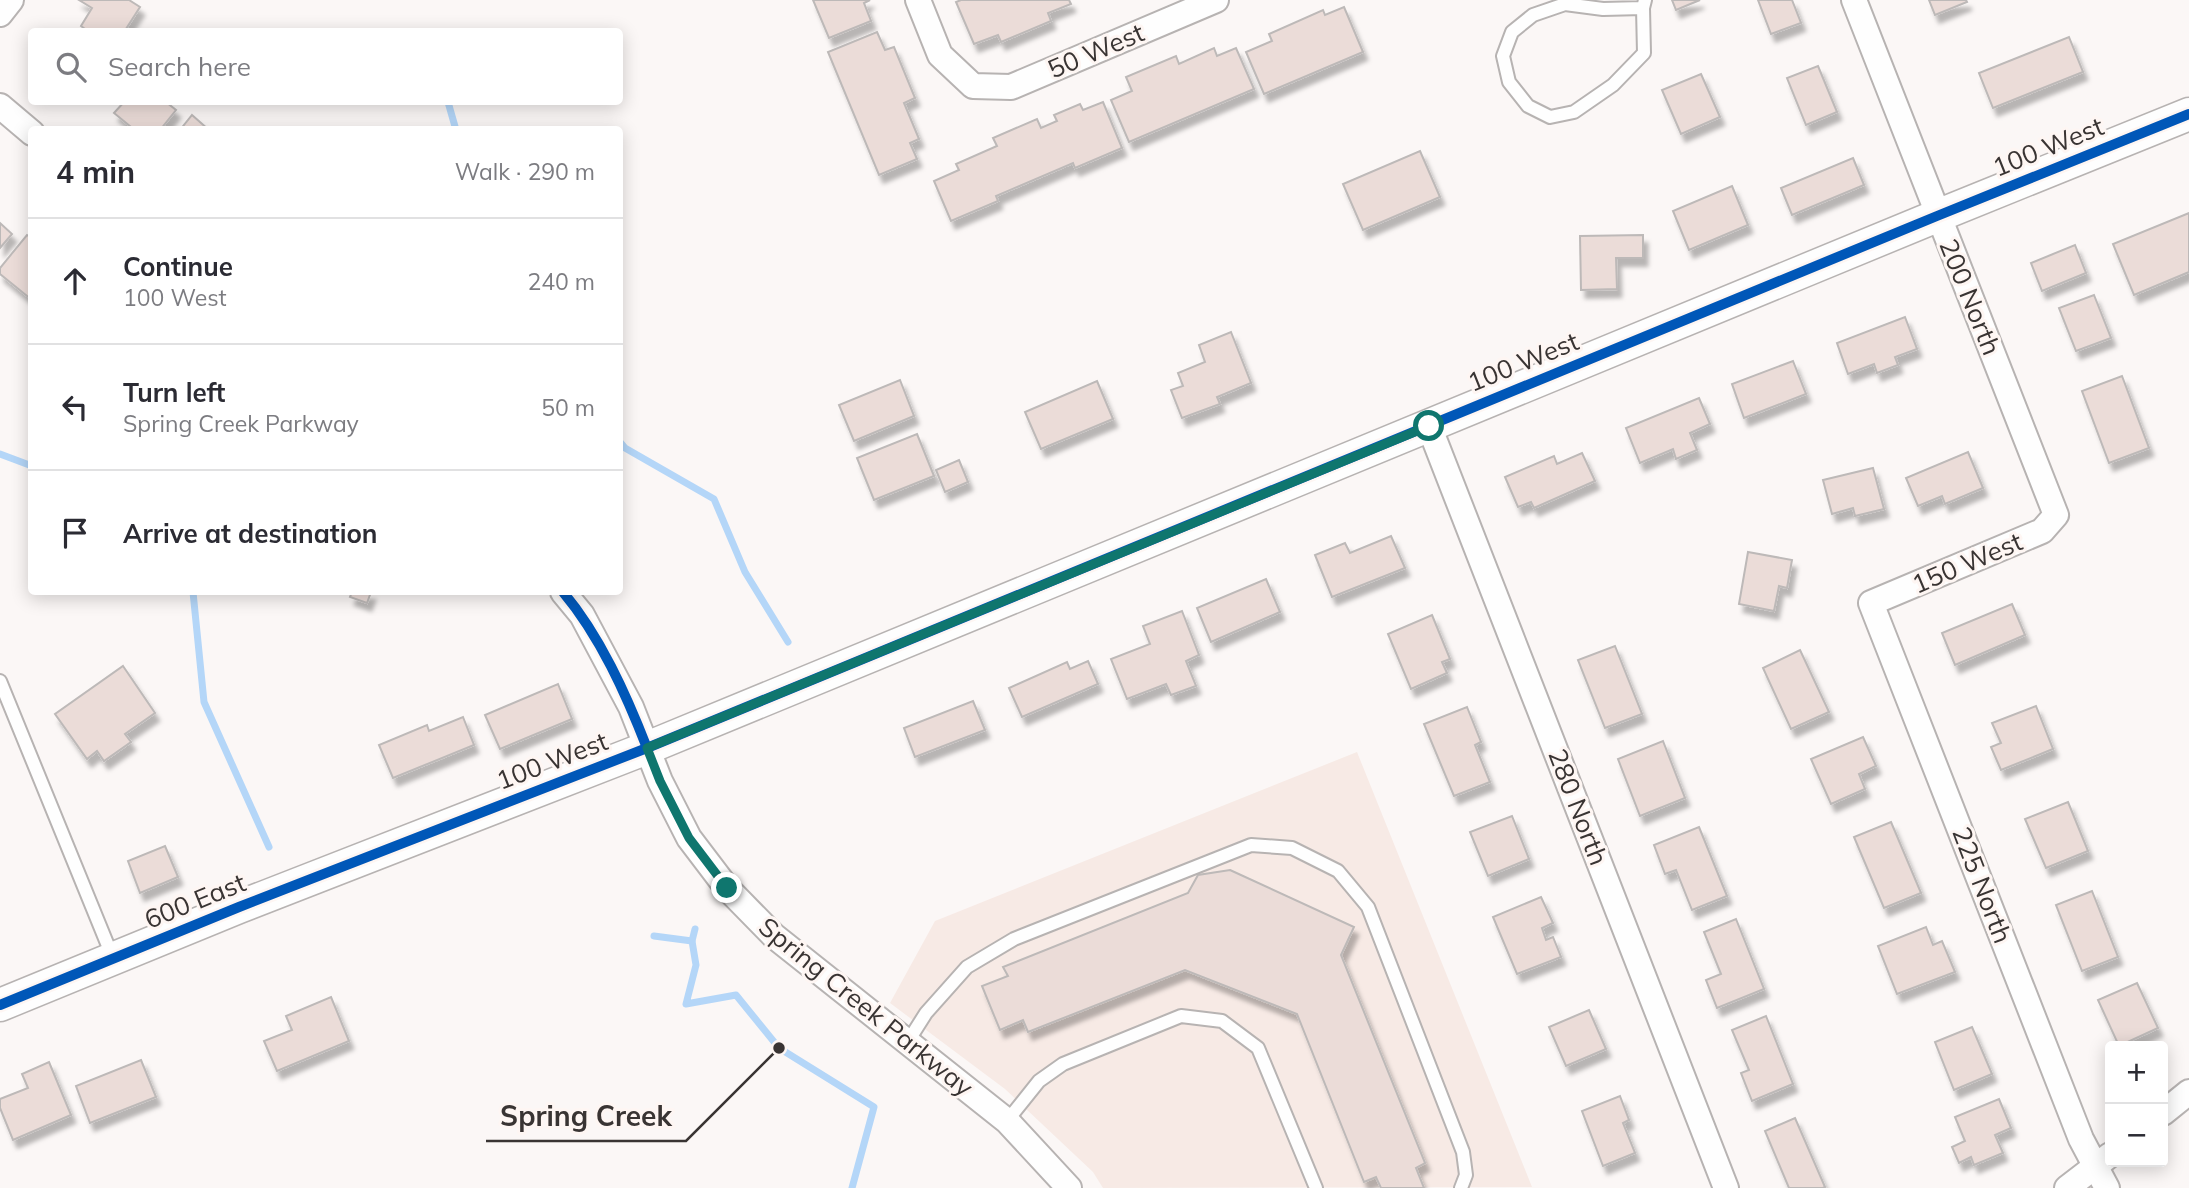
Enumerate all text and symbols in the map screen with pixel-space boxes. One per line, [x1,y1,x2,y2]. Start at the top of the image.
street label: 50 West [1043,16,1149,86]
search box [28,28,623,105]
icon: search [52,48,90,86]
text: Search here [108,50,251,83]
street label: 100 West [1987,109,2108,184]
text: 4 min [56,153,135,191]
text: Walk · 290 m [455,157,595,186]
street label: 200 North [1932,234,2009,360]
text: Continue [123,250,233,283]
icon: ahead [56,262,94,300]
text: 240 m [527,267,595,296]
text: 100 West [123,283,226,312]
street label: 100 West [1462,324,1583,399]
text: Turn left [123,376,225,409]
icon: left [56,388,94,426]
text: 50 m [541,393,595,422]
text: Spring Creek Parkway [123,409,359,438]
route start [1413,410,1444,441]
icon: arrive [56,514,94,552]
text: Arrive at destination [123,517,378,550]
street label: 150 West [1907,524,2027,601]
street label: 100 West [491,724,612,797]
street label: 280 North [1541,744,1616,870]
street label: 225 North [1945,822,2020,948]
street label: 600 East [139,865,250,936]
route end [711,872,742,903]
street label: Spring Creek Parkway [752,910,980,1103]
map controls [2105,1041,2168,1167]
button: + [2105,1041,2168,1104]
callout: Spring Creek [486,1092,686,1141]
text: Spring Creek [500,1098,672,1133]
button: − [2105,1104,2168,1167]

